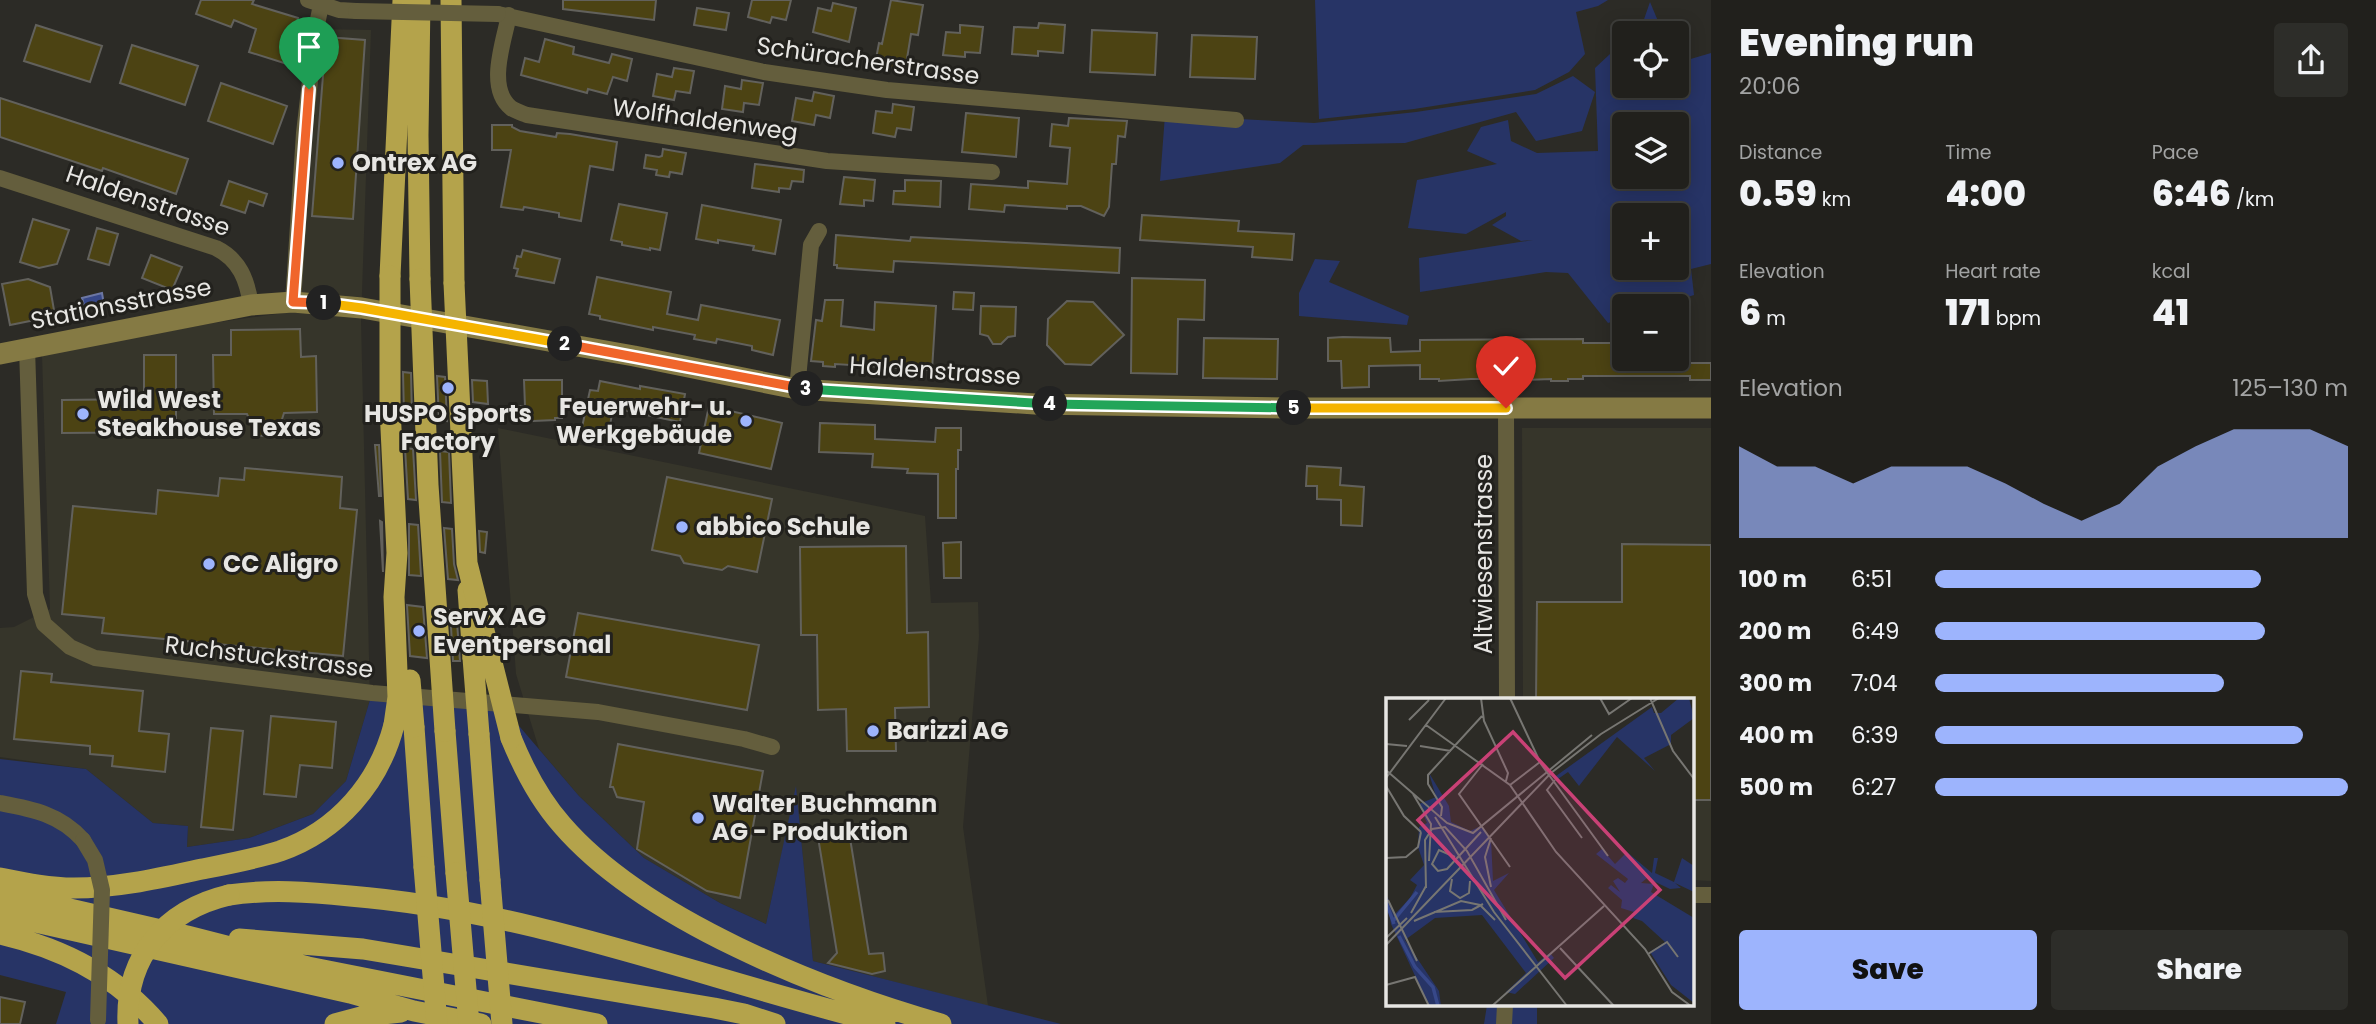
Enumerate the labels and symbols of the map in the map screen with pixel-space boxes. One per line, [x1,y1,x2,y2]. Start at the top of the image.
pin [279,17,339,89]
street label: Schüracherstrasse [755,29,982,92]
street label: Wolfhaldenweg [610,90,800,149]
place label: Ontrex AG [352,146,477,179]
marker: Ontrex AG [330,155,346,171]
street label: Haldenstrasse [62,157,235,244]
street label: Stationsstrasse [28,270,214,337]
pin: 1 [306,286,342,320]
pin: 2 [548,326,582,362]
pin [1476,336,1536,408]
street label: Haldenstrasse [848,348,1022,393]
pin: 3 [788,372,824,406]
marker: HUSPO Sports Factory [440,380,456,396]
place label: Wild West Steakhouse Texas [97,383,321,444]
pin: 4 [1032,386,1068,422]
place label: Feuerwehr- u. Werkgebäude [556,390,732,451]
pin: 5 [1276,390,1312,426]
place label: HUSPO Sports Factory [364,397,532,458]
marker: Wild West Steakhouse Texas [75,406,91,422]
marker: Feuerwehr- u. Werkgebäude [738,413,754,429]
street label: Altwiesenstrasse [1467,454,1500,654]
place label: abbico Schule [696,510,871,543]
marker: abbico Schule [674,519,690,535]
place label: CC Aligro [223,547,338,580]
marker: CC Aligro [201,556,217,572]
place label: ServX AG Eventpersonal [433,600,611,661]
marker: ServX AG Eventpersonal [411,623,427,639]
street label: Ruchstuckstrasse [163,627,375,686]
inset map [1386,698,1694,1006]
place label: Barizzi AG [887,714,1008,747]
marker: Barizzi AG [865,723,881,739]
place label: Walter Buchmann AG - Produktion [712,787,937,848]
marker: Walter Buchmann AG - Produktion [690,810,706,826]

